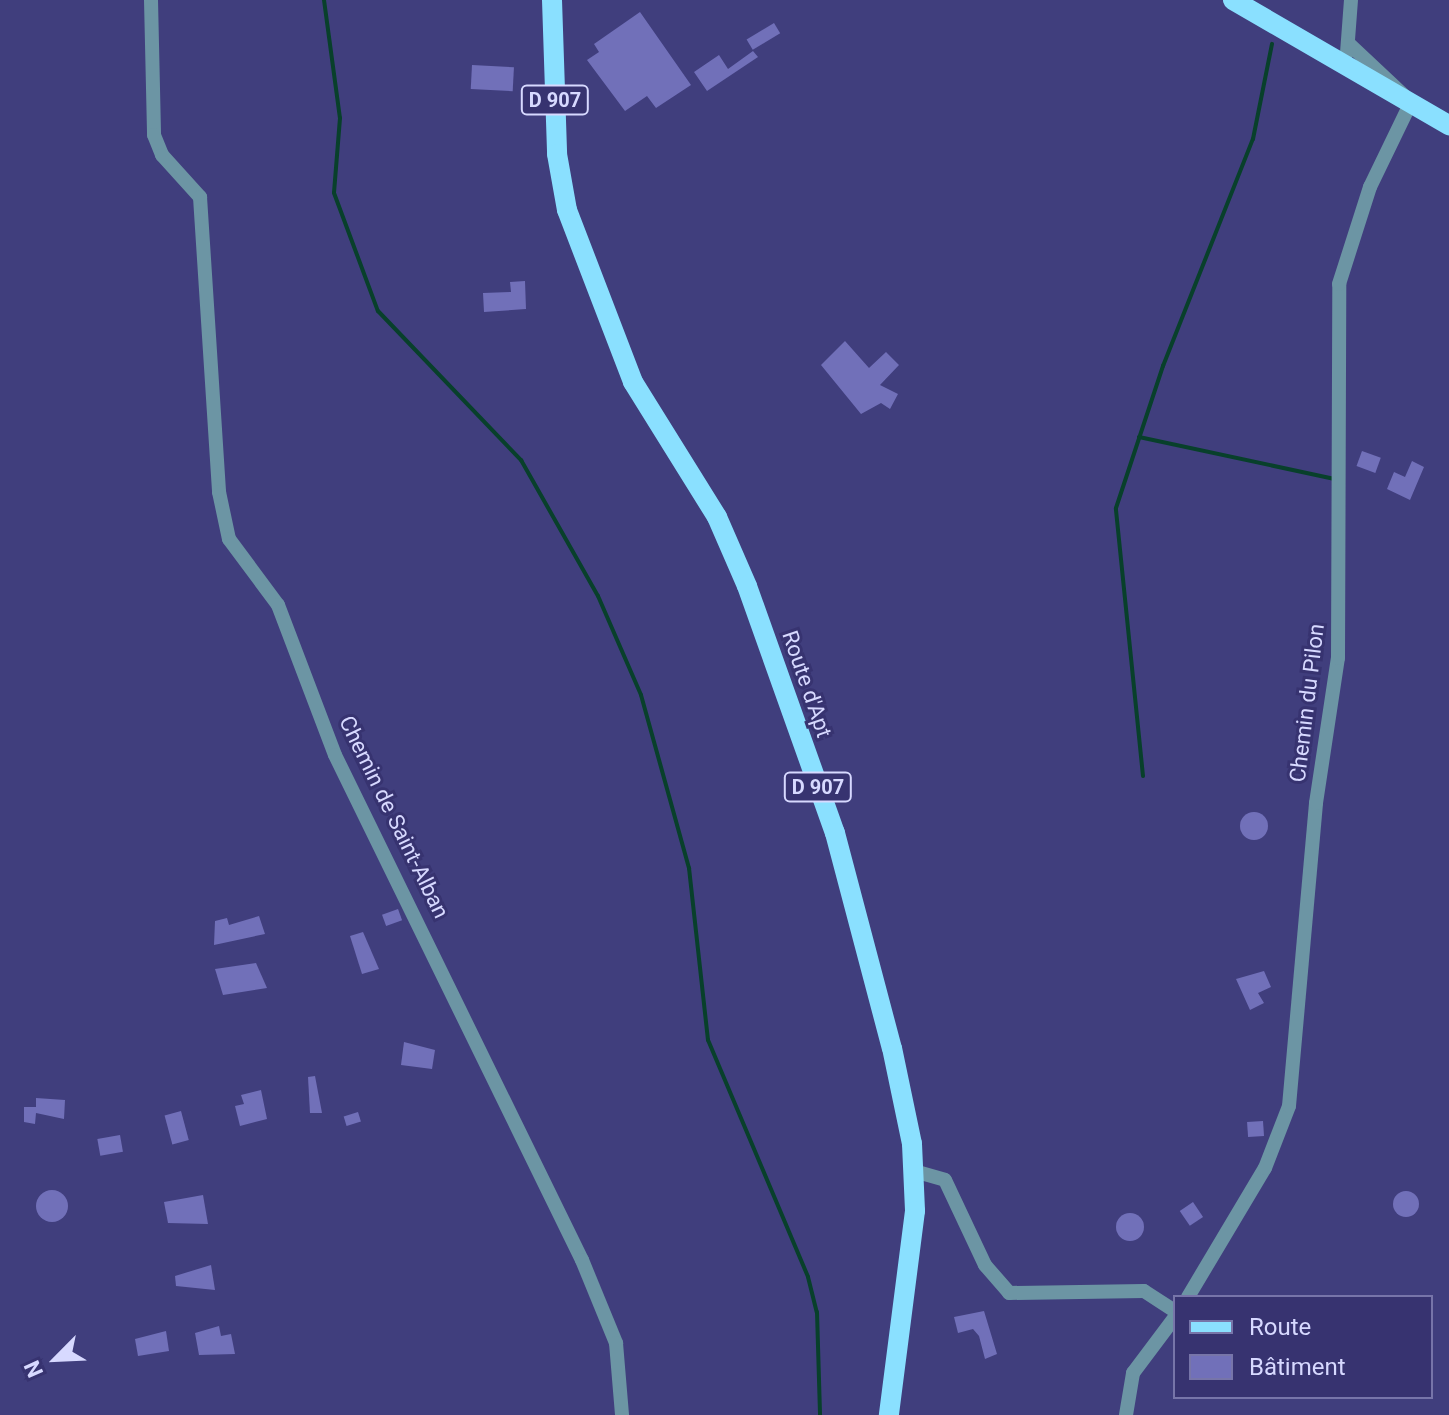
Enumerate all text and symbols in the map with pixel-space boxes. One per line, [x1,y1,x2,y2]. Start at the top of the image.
road number: D 907 [519,84,591,116]
street label: Chemin du Pilon [1284,622,1330,784]
street label: Route d'Apt [776,627,838,741]
street label: Chemin de Saint-Alban [334,712,454,922]
road number: D 907 [782,771,854,803]
legend [1173,1295,1433,1399]
text: Route [1249,1313,1311,1341]
north arrow [16,1319,96,1399]
text: Bâtiment [1249,1353,1346,1381]
text: N [19,1357,48,1381]

